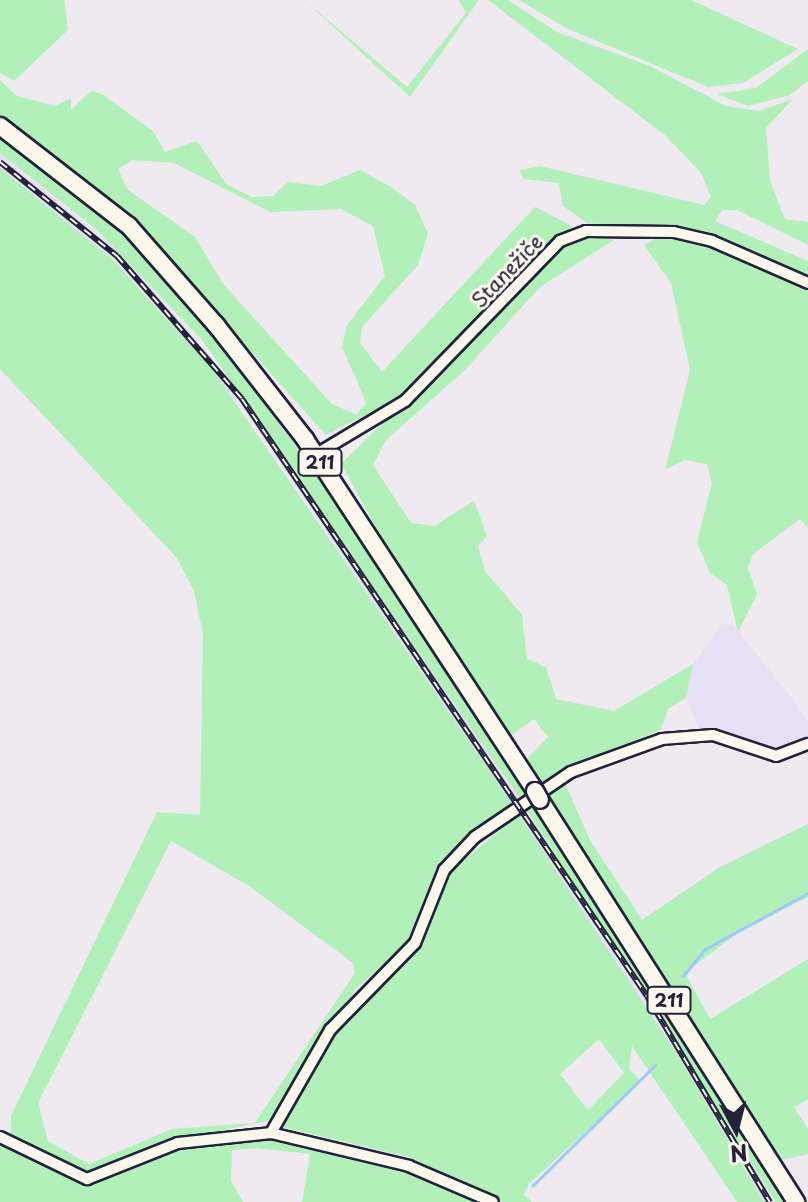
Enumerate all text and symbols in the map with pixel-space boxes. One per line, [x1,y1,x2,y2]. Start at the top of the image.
street label: Stanežiče [466,230,548,312]
road number: 211 [296,448,344,476]
road number: 211 [645,986,693,1014]
north arrow [696,1090,776,1170]
text: N [728,1137,750,1172]

